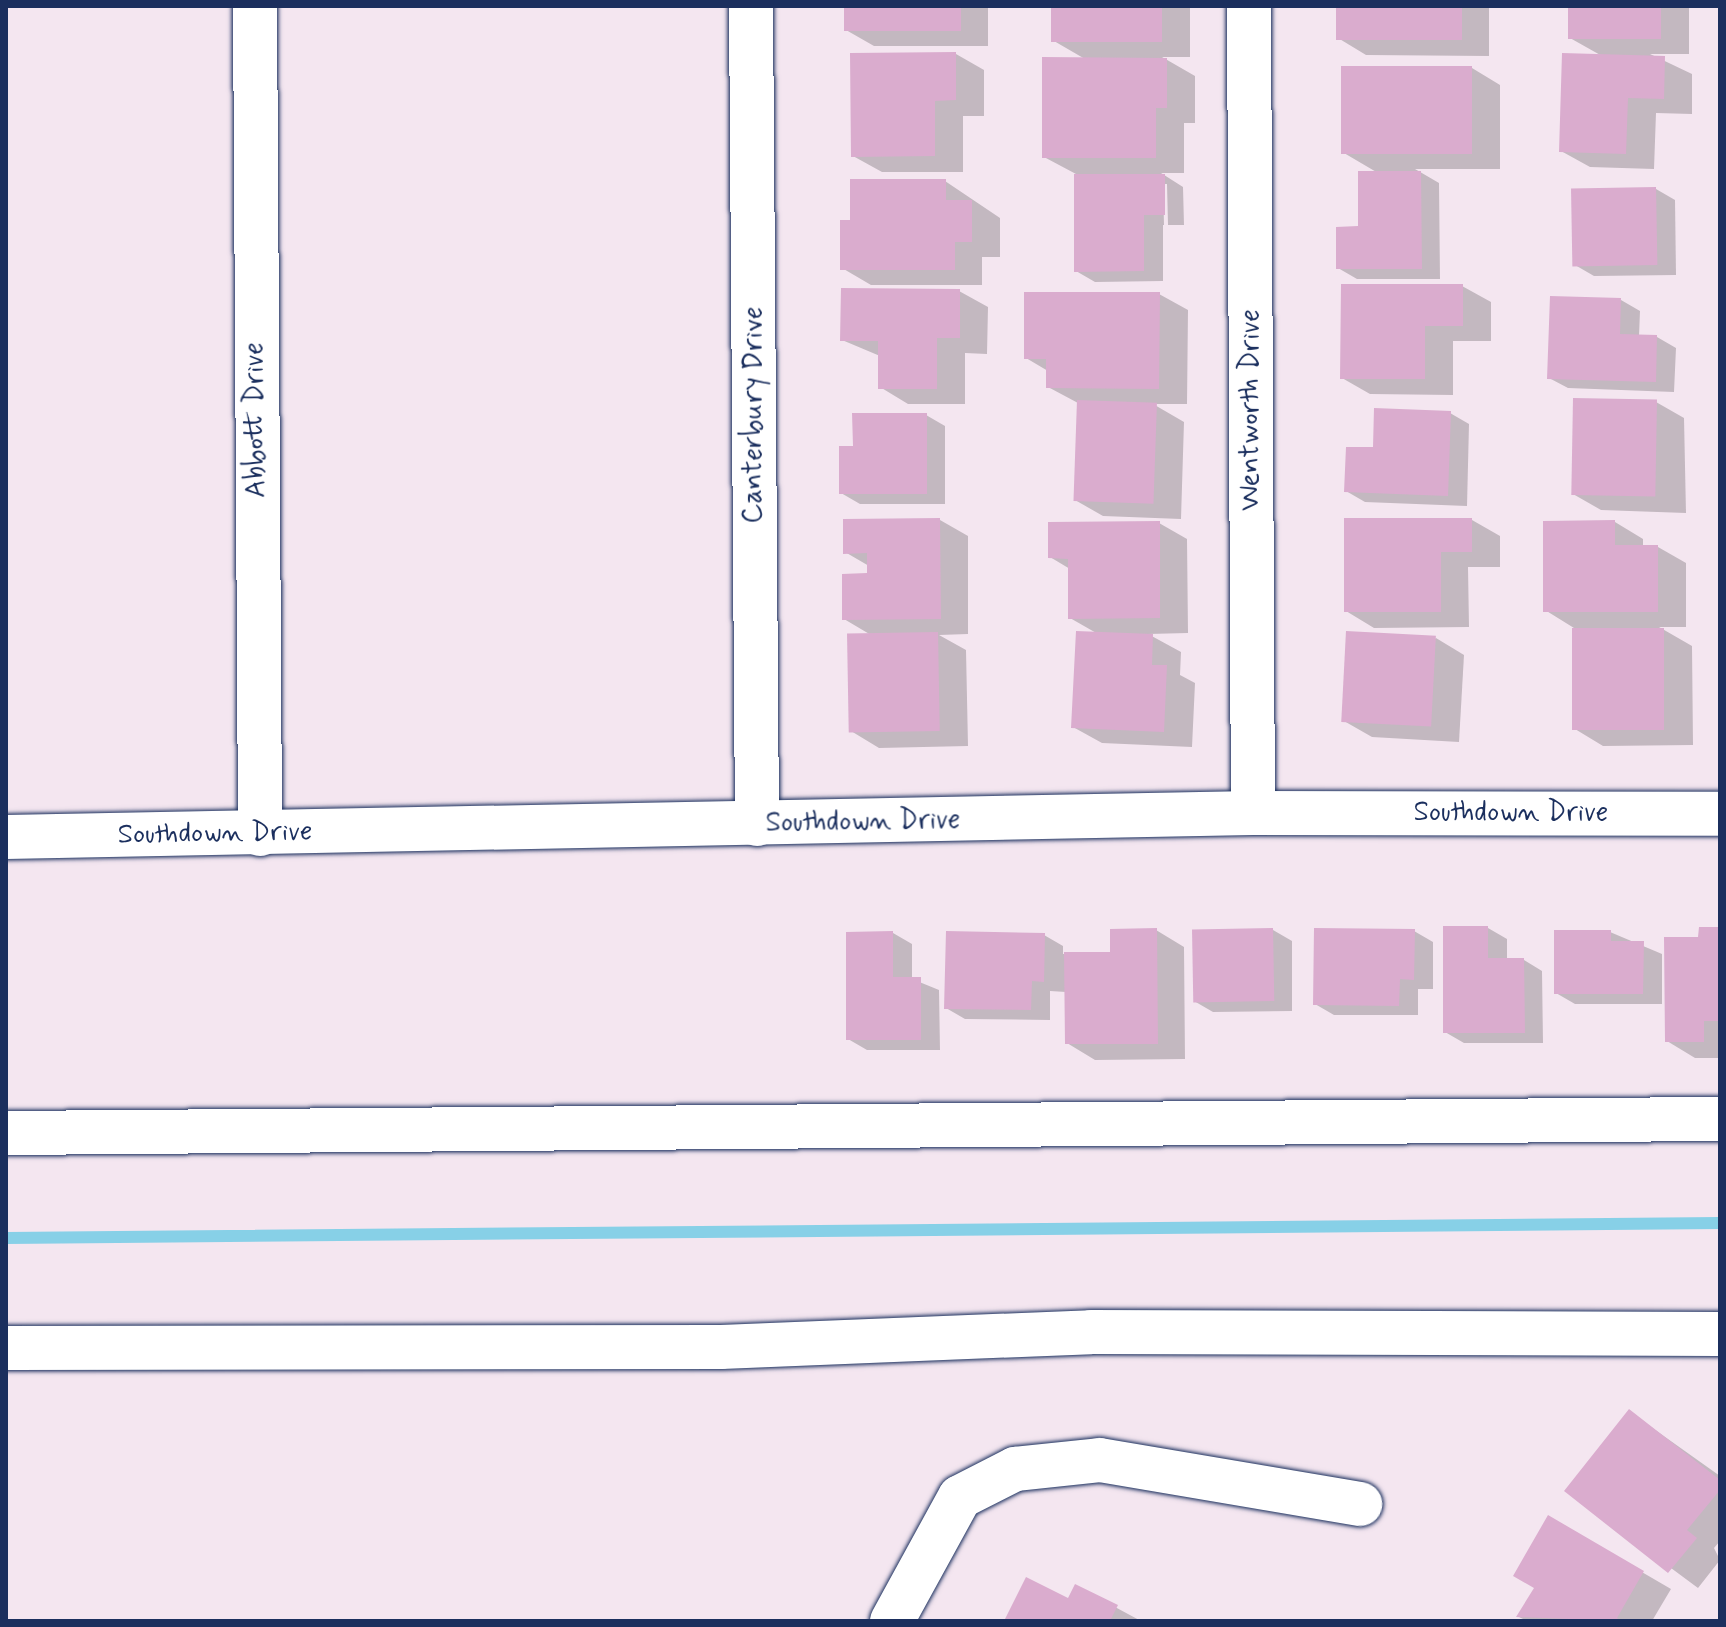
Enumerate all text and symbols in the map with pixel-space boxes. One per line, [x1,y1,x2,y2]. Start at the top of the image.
street label: Canterbury Drive [737,307,771,523]
street label: Wentworth Drive [1234,309,1268,511]
street label: Abbott Drive [238,342,274,498]
street label: Southdown Drive [1414,796,1608,830]
street label: Southdown Drive [765,804,961,840]
street label: Southdown Drive [117,816,313,852]

